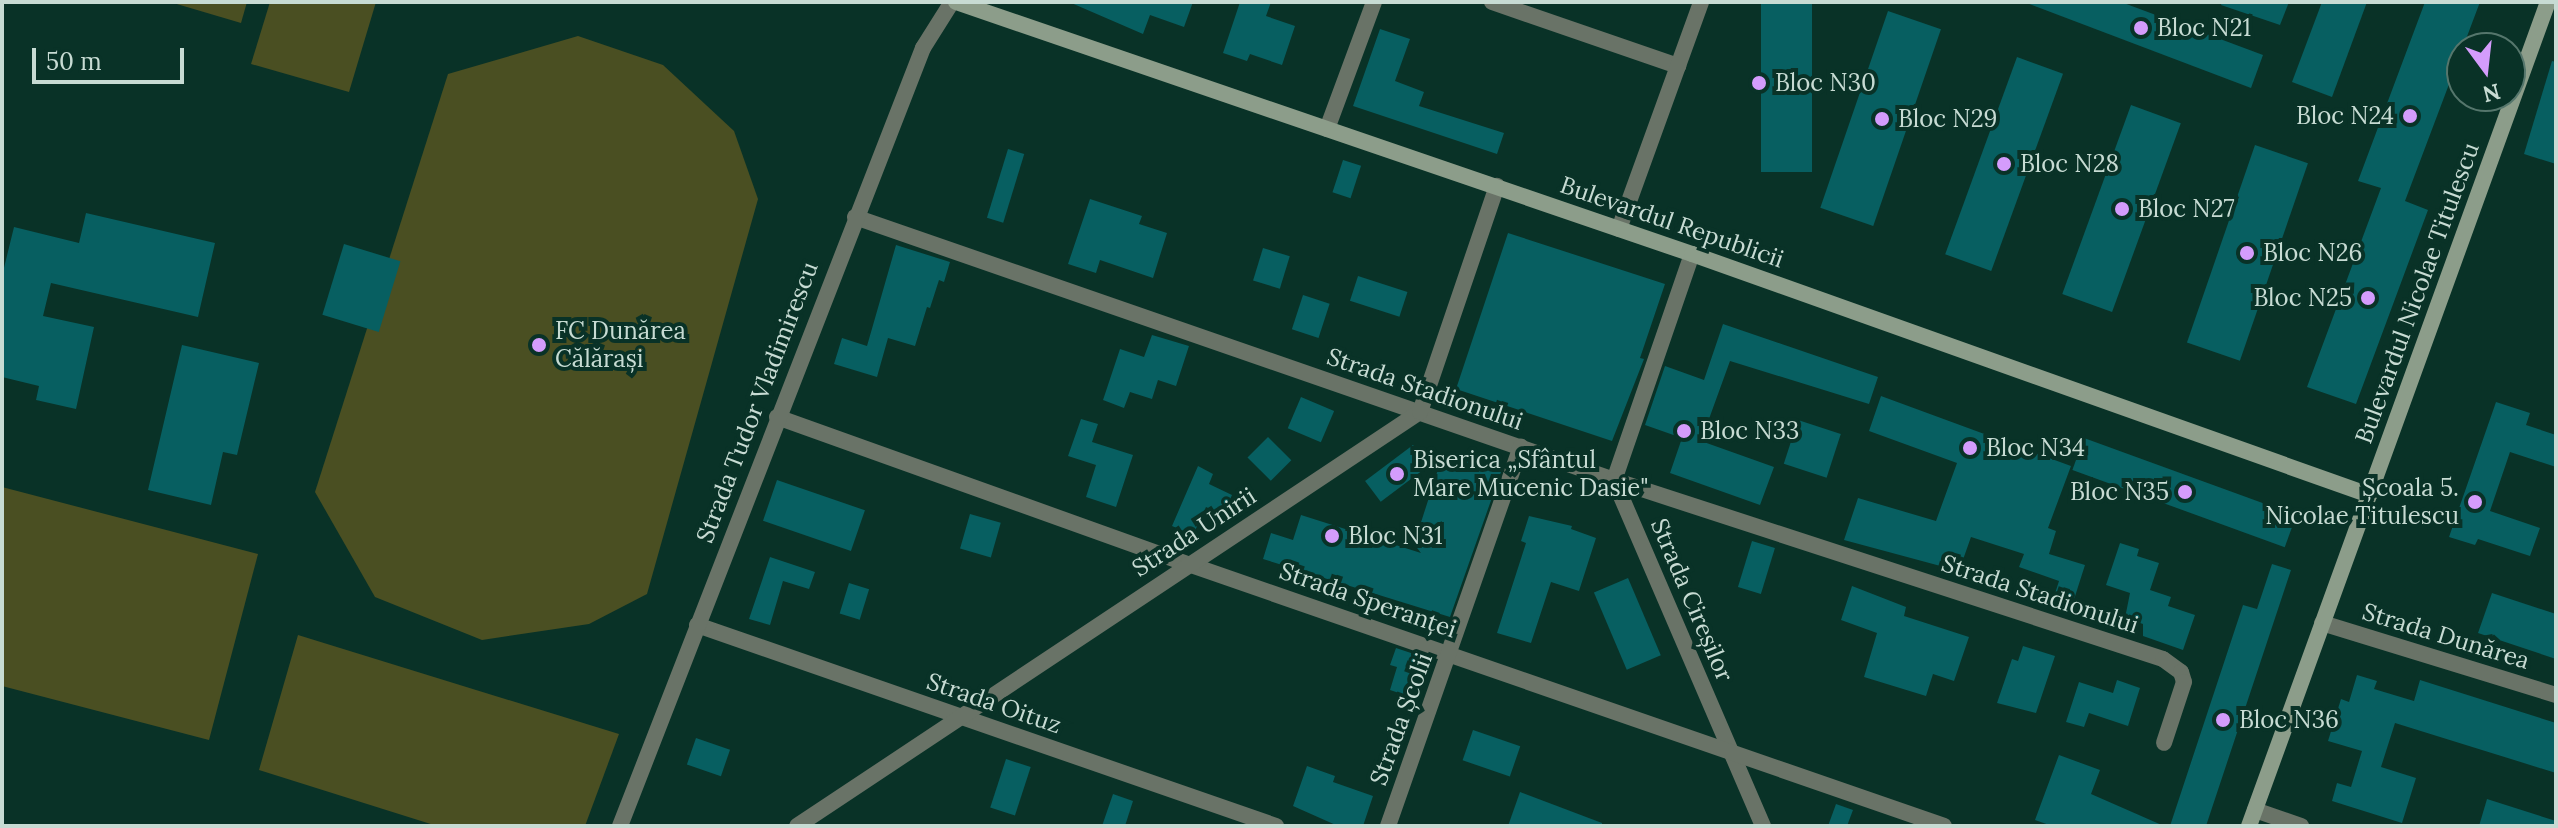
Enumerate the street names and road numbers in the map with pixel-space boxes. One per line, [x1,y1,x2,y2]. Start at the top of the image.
street label: Bulevardul Nicolae Titulescu [2349,139,2485,447]
street label: Bulevardul Republicii [1556,170,1788,274]
street label: Strada Tudor Vladimirescu [690,257,824,547]
street label: Strada Stadionului [1323,342,1527,436]
street label: Strada Unirii [1127,481,1261,583]
street label: Strada Cireșilor [1645,514,1739,686]
street label: Strada Stadionului [1938,549,2142,639]
street label: Strada Speranței [1276,556,1460,644]
street label: Strada Dunărea [2359,597,2533,675]
street label: Strada Școlii [1364,649,1438,789]
street label: Strada Oituz [923,667,1065,739]

